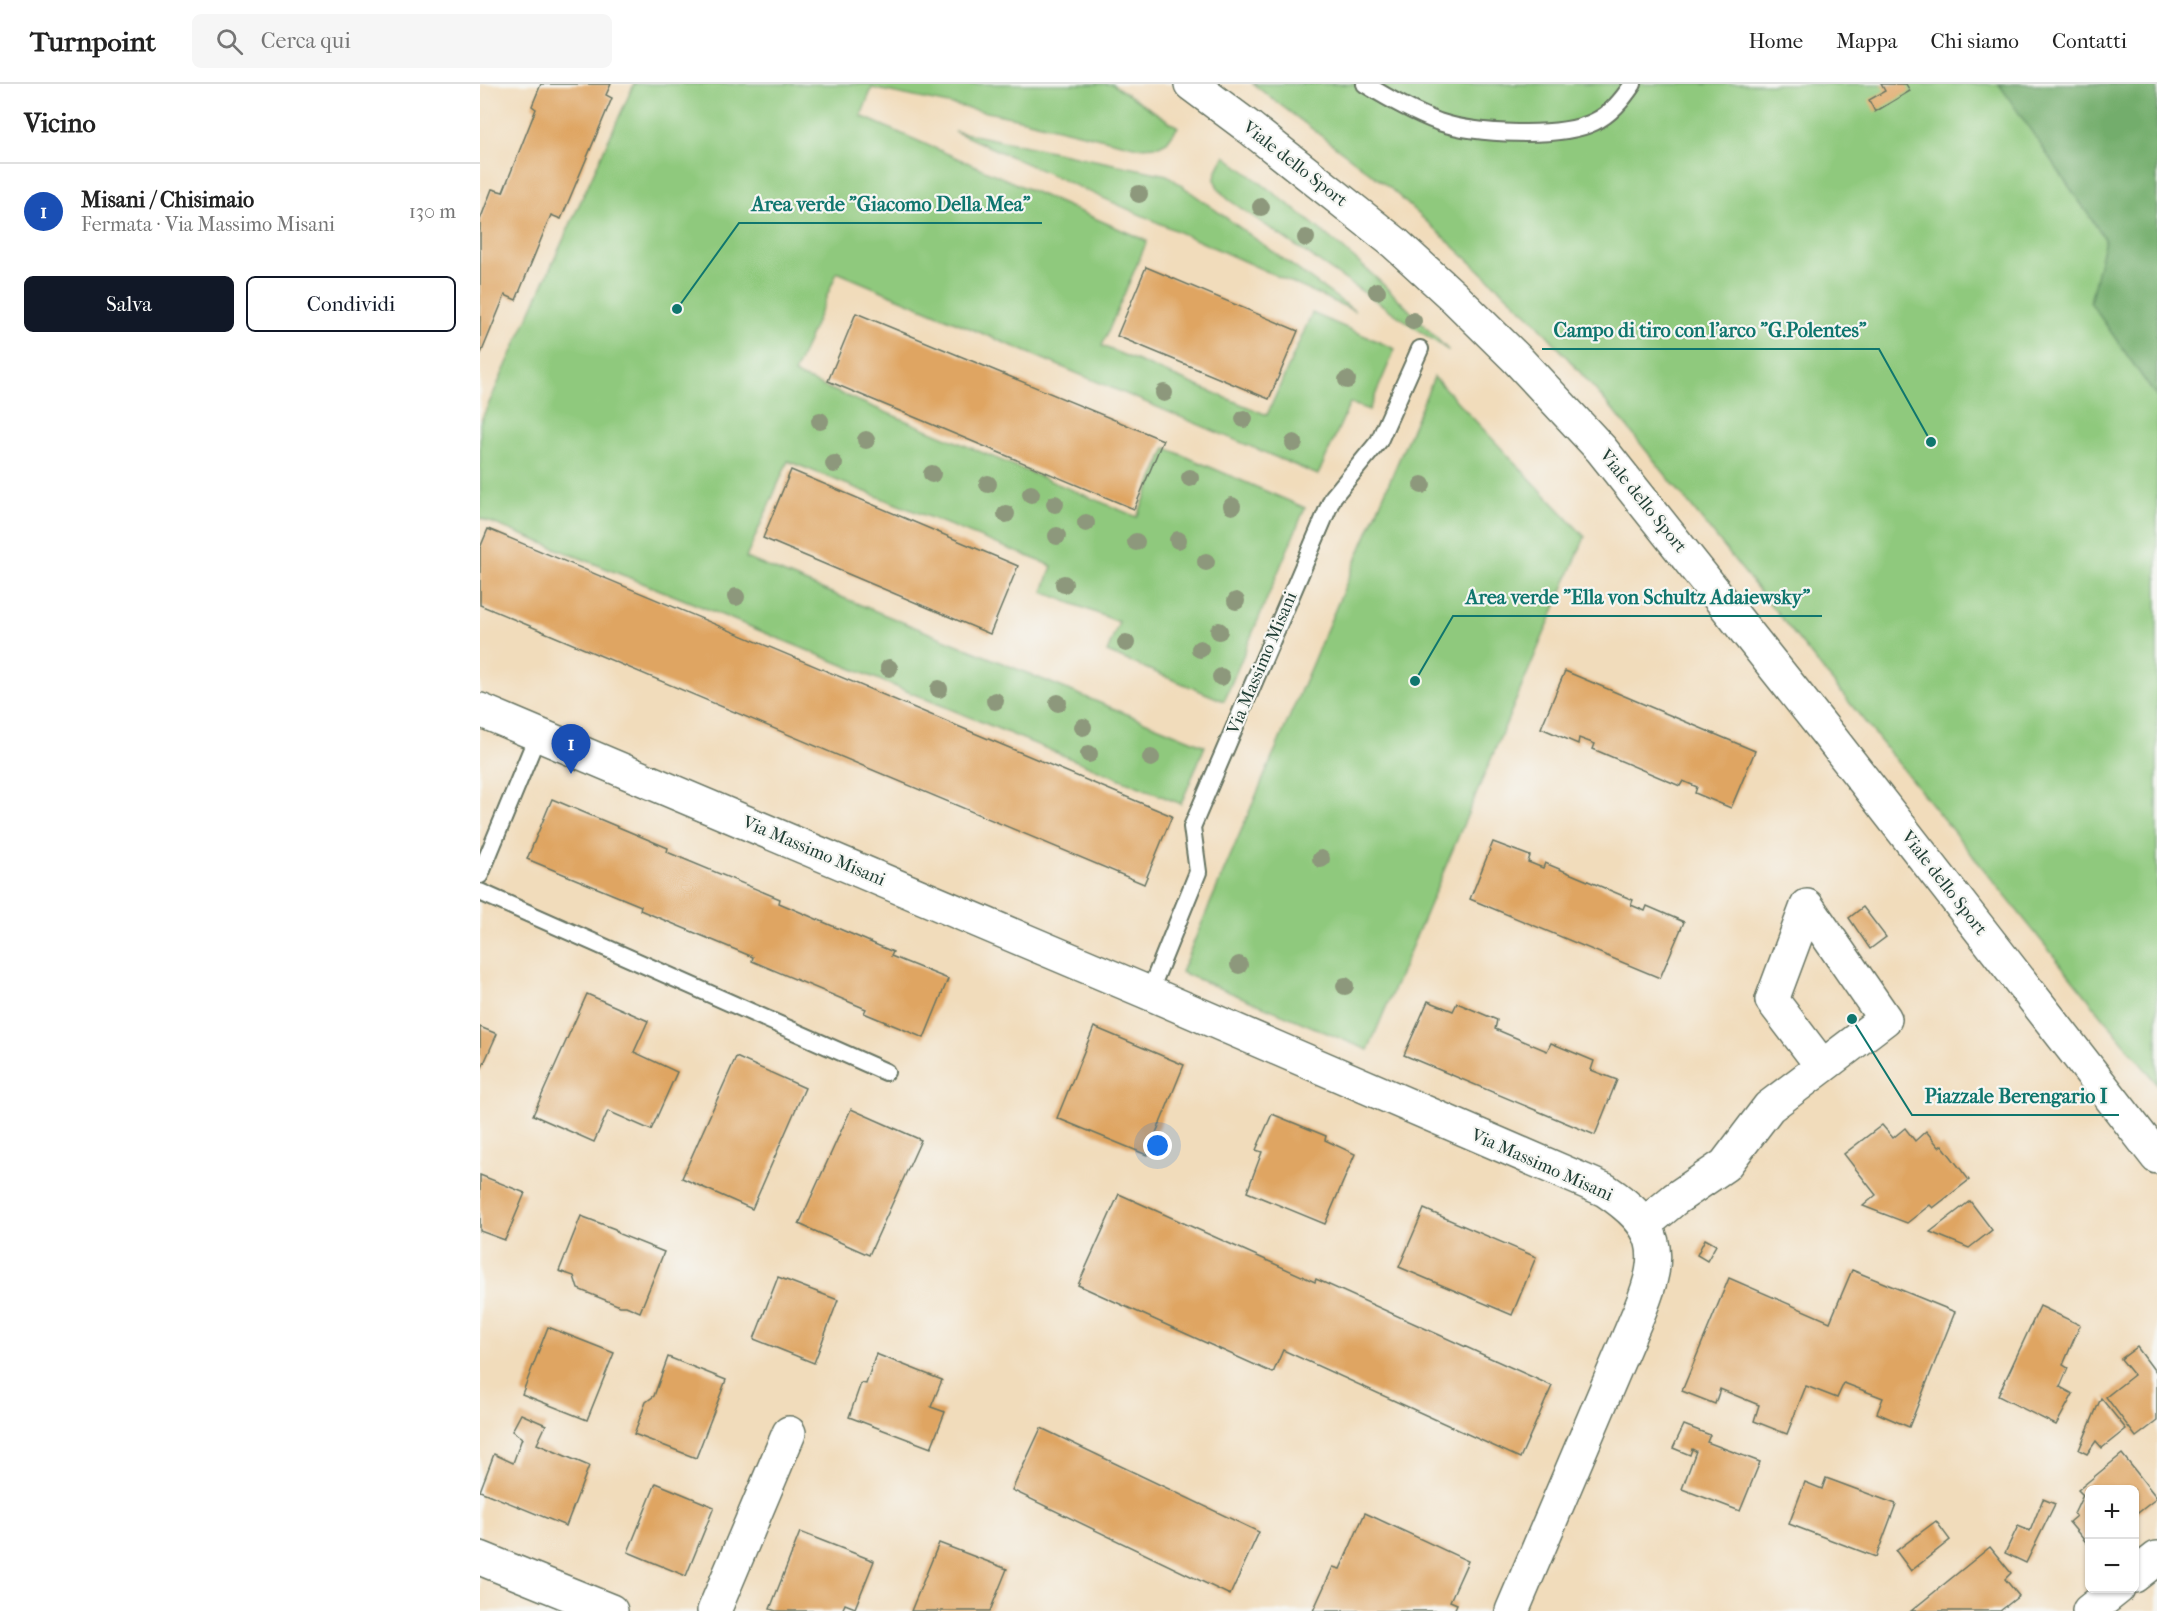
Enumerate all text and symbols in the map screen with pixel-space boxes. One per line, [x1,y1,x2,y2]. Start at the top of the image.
search box [192,14,612,68]
text: Turnpoint [30,25,156,58]
icon: search [213,25,246,58]
text: Cerca qui [261,28,351,54]
text: Home [1749,29,1803,53]
text: Mappa [1836,29,1898,53]
text: Chi siamo [1931,29,2019,53]
text: Contatti [2052,29,2127,53]
text: Vicino [24,108,96,139]
street label: Viale dello Sport [1238,116,1352,212]
callout: Area verde "Giacomo Della Mea" [739,185,1042,223]
text: Misani / Chisimaio [81,187,254,213]
text: Area verde "Giacomo Della Mea" [749,193,1031,216]
text: 1 [40,200,47,223]
text: 130 m [409,200,456,223]
text: Fermata · Via Massimo Misani [81,213,335,236]
button: Salva [24,276,234,332]
button: Condividi [246,276,456,332]
callout: Campo di tiro con l'arco "G.Polentes" [1542,311,1879,349]
text: Campo di tiro con l'arco "G.Polentes" [1553,319,1867,342]
street label: Viale dello Sport [1594,444,1691,557]
callout: Area verde "Ella von Schultz Adaiewsky" [1453,578,1822,616]
text: Area verde "Ella von Schultz Adaiewsky" [1464,586,1811,609]
street label: Via Massimo Misani [1222,588,1302,738]
pin: 1 [552,724,590,774]
street label: Via Massimo Misani [739,811,889,891]
street label: Viale dello Sport [1896,826,1992,940]
callout: Piazzale Berengario I [1912,1077,2119,1115]
text: Piazzale Berengario I [1925,1085,2108,1108]
street label: Via Massimo Misani [1467,1124,1617,1206]
your location [1143,1131,1172,1160]
map controls [2085,1485,2139,1593]
button: + [2085,1485,2139,1539]
button: − [2085,1539,2139,1593]

